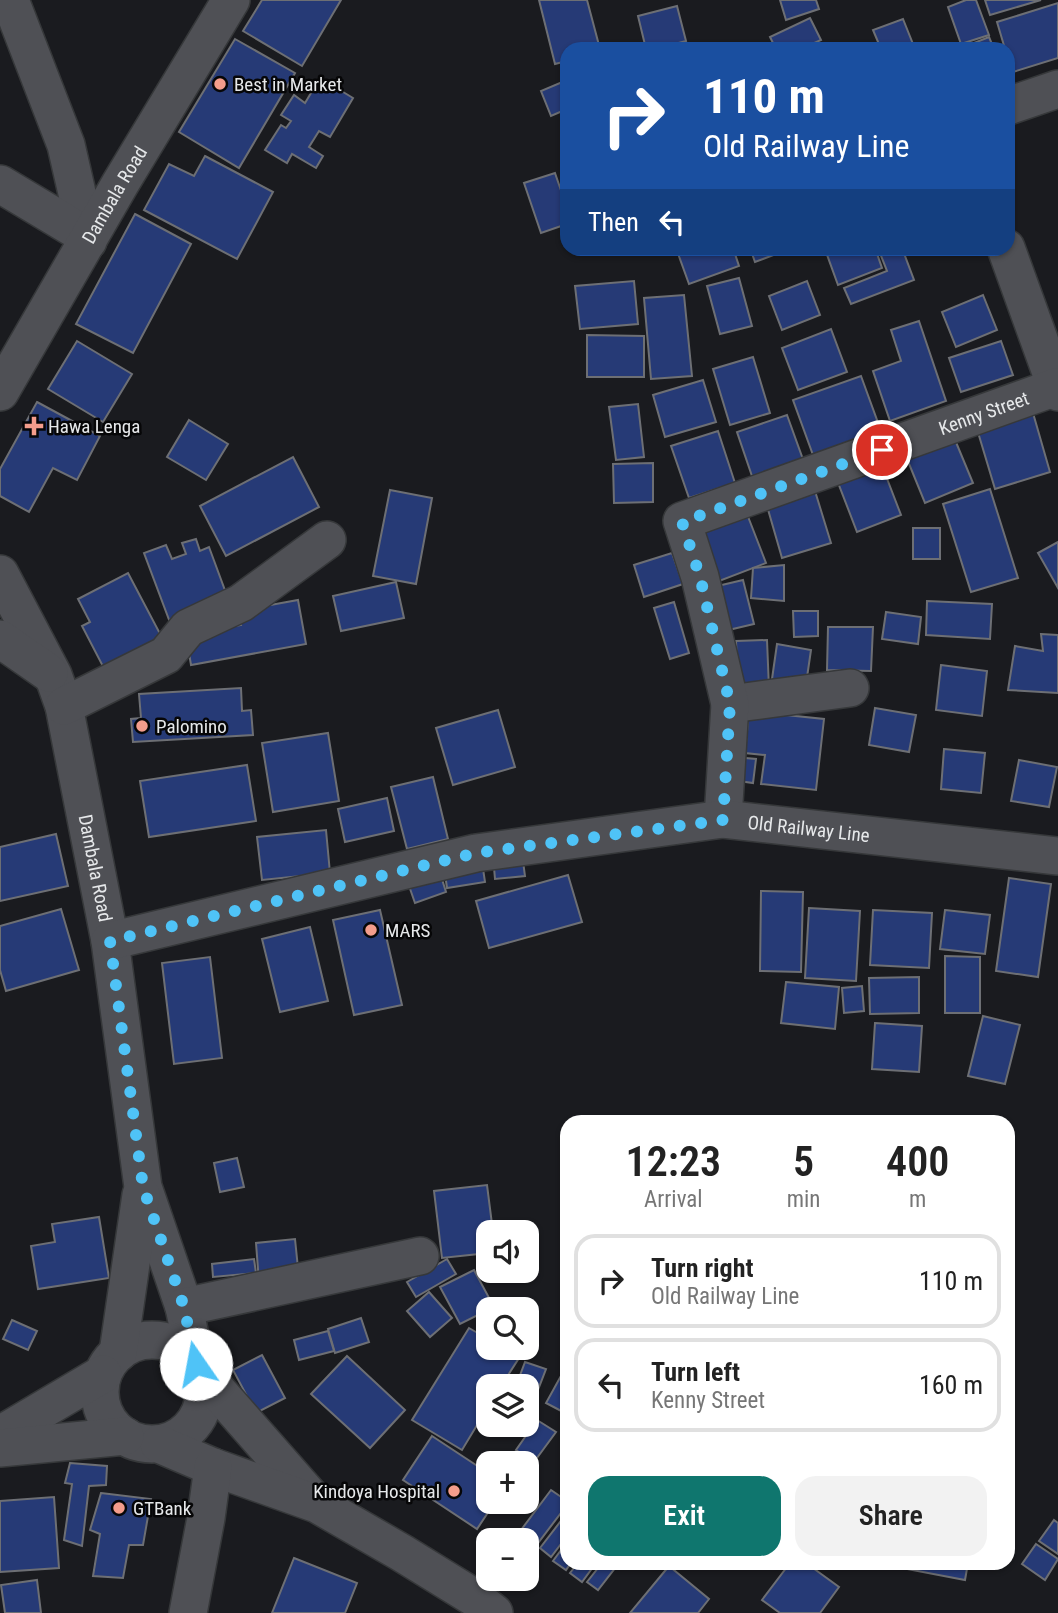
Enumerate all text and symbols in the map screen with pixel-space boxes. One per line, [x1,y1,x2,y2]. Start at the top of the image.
text: 110 m [703,68,825,125]
icon: right [588,70,679,161]
place label: Best in Market [234,73,342,96]
marker: Best in Market [212,76,228,92]
text: Old Railway Line [703,127,909,165]
street label: Dambala Road [77,142,152,248]
icon: left [653,203,691,241]
text: Then [588,207,639,237]
street label: Kenny Street [936,387,1032,440]
place label: Hawa Lenga [48,415,140,438]
marker: Hawa Lenga [26,418,42,434]
pin [852,420,912,480]
icon: arrive [863,431,901,469]
place label: Palomino [156,715,227,738]
marker: Palomino [134,718,150,734]
street label: Old Railway Line [746,811,871,847]
street label: Dambala Road [73,812,117,924]
place label: MARS [385,919,431,942]
marker: MARS [363,922,379,938]
text: 12:23 [626,1137,721,1186]
text: 5 [793,1137,814,1186]
text: 400 [886,1137,949,1186]
text: Arrival [644,1186,703,1213]
text: min [787,1186,820,1213]
text: m [909,1186,926,1213]
map controls [476,1220,539,1591]
button: sound [476,1220,539,1283]
text: Turn right [651,1253,753,1283]
icon: right [592,1262,630,1300]
text: 110 m [919,1266,983,1296]
text: Old Railway Line [651,1283,799,1310]
button: search [476,1297,539,1360]
position arrow [159,1327,233,1401]
text: Turn left [651,1357,740,1387]
icon: left [592,1366,630,1404]
text: 160 m [919,1370,983,1400]
button: layers [476,1374,539,1437]
text: Kenny Street [651,1387,765,1414]
button: + [476,1451,539,1514]
button: Exit [588,1476,781,1556]
button: Share [795,1476,987,1556]
place label: Kindoya Hospital [313,1480,440,1503]
marker: Kindoya Hospital [446,1483,462,1499]
place label: GTBank [133,1497,192,1520]
marker: GTBank [111,1500,127,1516]
button: − [476,1528,539,1591]

